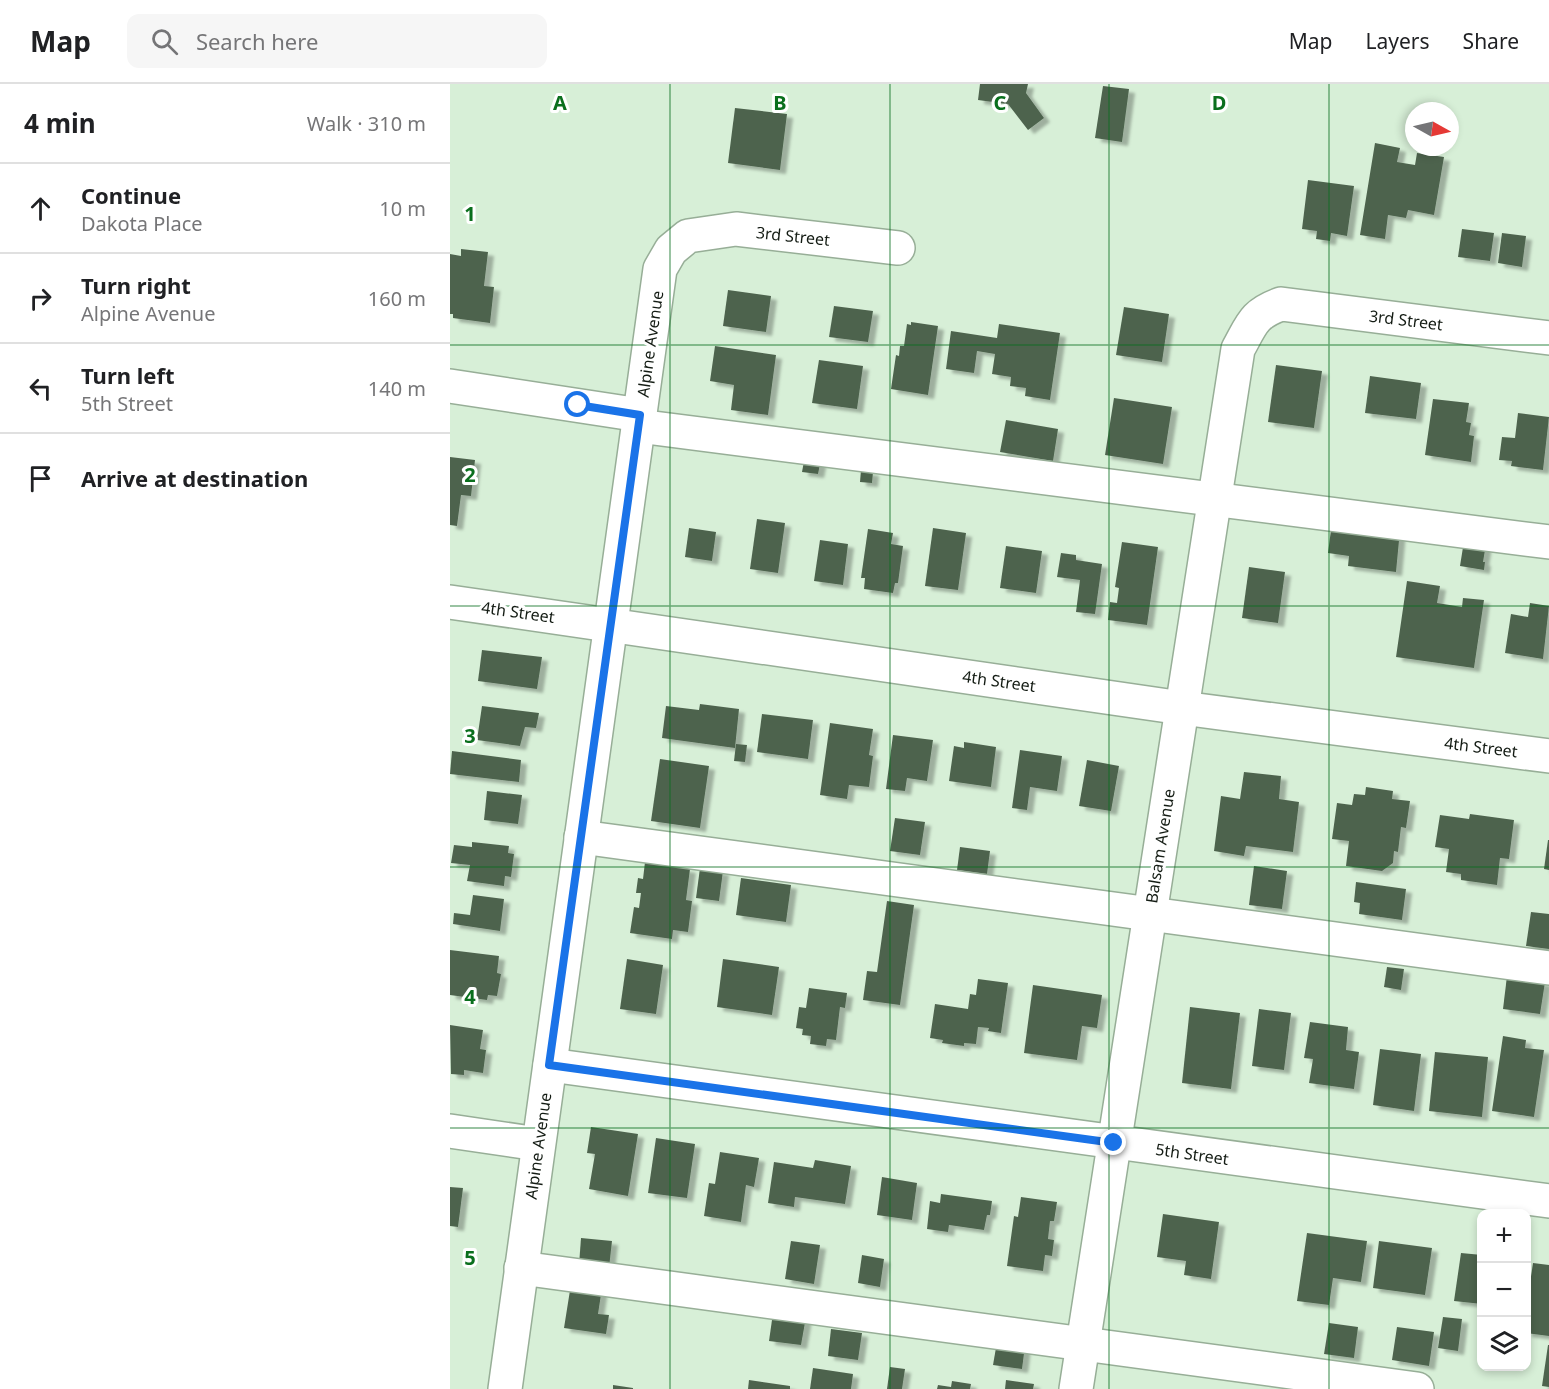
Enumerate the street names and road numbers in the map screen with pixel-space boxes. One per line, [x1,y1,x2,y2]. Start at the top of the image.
street label: 3rd Street [755,221,831,251]
street label: Alpine Avenue [632,289,668,399]
street label: 3rd Street [1368,305,1444,335]
street label: 4th Street [480,596,556,628]
street label: 4th Street [961,665,1037,697]
street label: 4th Street [1443,732,1519,762]
street label: Balsam Avenue [1140,787,1180,905]
street label: Alpine Avenue [520,1091,556,1201]
street label: 5th Street [1154,1138,1230,1170]

